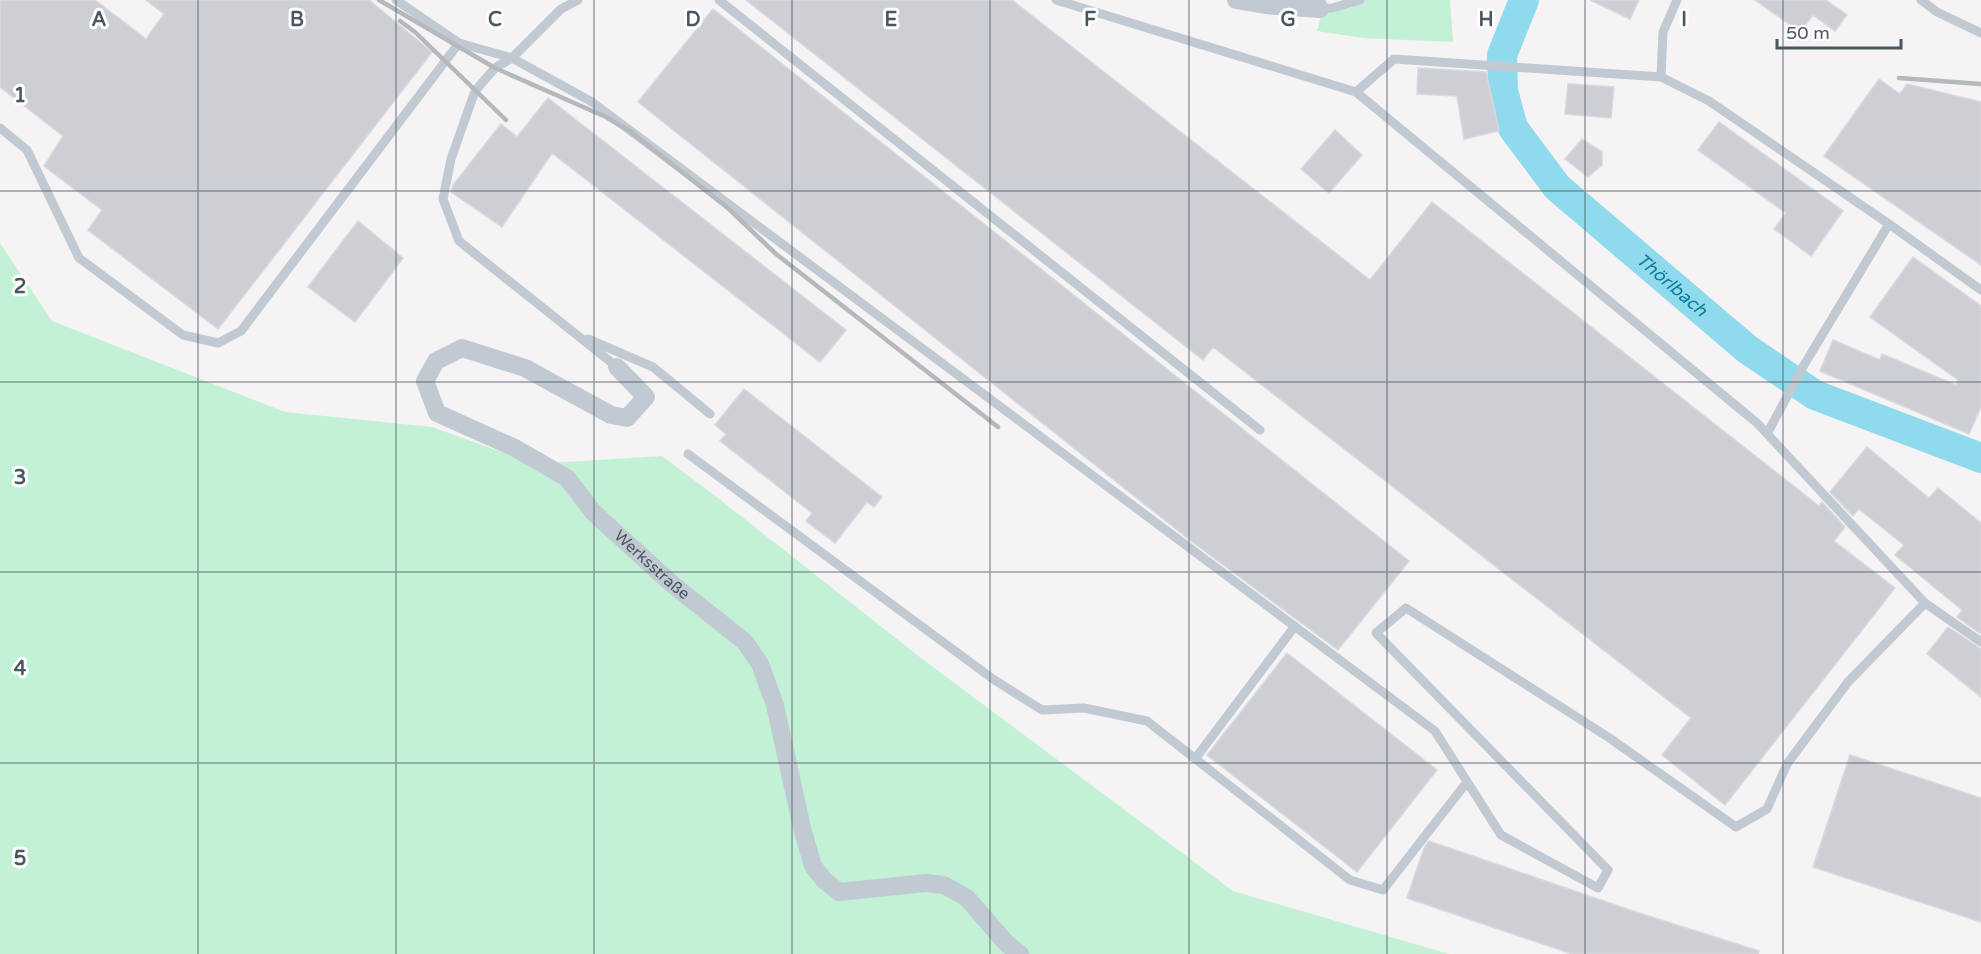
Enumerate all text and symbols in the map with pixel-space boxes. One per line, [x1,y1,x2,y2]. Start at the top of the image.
text: A [92,8,107,32]
text: B [290,8,304,32]
text: C [488,8,502,32]
text: D [685,8,701,32]
text: E [885,8,898,32]
text: F [1084,8,1096,32]
text: G [1280,8,1296,32]
text: H [1478,8,1494,32]
text: I [1681,8,1687,32]
scale bar [1777,12,1902,50]
text: 50 m [1786,22,1830,44]
text: 1 [14,84,26,108]
water label: Thörlbach [1632,249,1712,322]
text: 2 [14,275,26,299]
text: 3 [14,466,26,490]
street label: Werksstraße [610,526,694,604]
text: 4 [14,657,27,681]
text: 5 [14,847,26,871]

